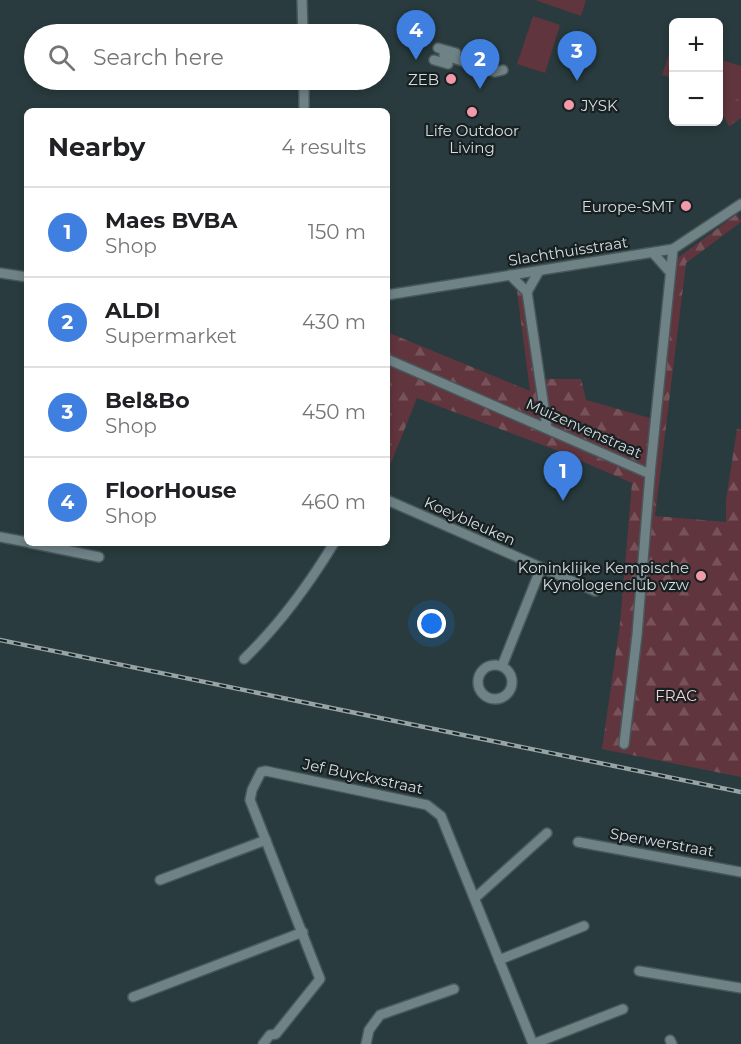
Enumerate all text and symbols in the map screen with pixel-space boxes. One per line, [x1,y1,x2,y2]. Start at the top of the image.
pin: 4 [396,10,436,60]
map controls [669,18,723,126]
button: + [669,18,723,72]
search box [24,24,390,90]
pin: 3 [558,32,596,81]
pin: 2 [460,40,500,89]
icon: search [45,41,78,74]
text: Search here [93,44,224,71]
place label: ZEB [408,70,439,89]
marker: ZEB [444,72,458,86]
button: − [669,72,723,126]
place label: JYSK [580,96,618,115]
marker: JYSK [562,98,576,112]
marker: Life Outdoor Living [465,105,479,119]
place label: Life Outdoor Living [425,121,519,157]
text: Nearby [48,131,145,163]
text: 4 results [281,135,366,159]
place label: Europe-SMT [582,197,674,216]
marker: Europe-SMT [679,199,693,213]
text: Maes BVBA [105,207,237,234]
text: 1 [64,220,71,244]
text: 150 m [308,220,366,244]
street label: Slachthuisstraat [507,232,629,270]
text: Shop [105,234,157,258]
text: ALDI [105,297,161,324]
text: 2 [62,310,73,334]
text: 430 m [302,310,366,334]
text: Supermarket [105,324,237,348]
text: Bel&Bo [105,387,190,414]
street label: Muizenvenstraat [523,394,645,462]
text: 3 [62,400,73,424]
text: 450 m [302,400,366,424]
text: Shop [105,414,157,438]
pin: 1 [544,452,582,501]
text: FloorHouse [105,477,237,504]
text: 4 [61,490,74,514]
text: 460 m [301,490,366,514]
street label: Koeybleuken [421,492,519,550]
text: Shop [105,504,157,528]
place label: Koninklijke Kempische Kynologenclub vzw [518,558,690,594]
marker: Koninklijke Kempische Kynologenclub vzw [694,569,708,583]
your location [417,609,446,638]
park label: FRAC [655,686,697,705]
street label: Jef Buyckxstraat [300,754,425,798]
street label: Sperwerstraat [608,824,716,860]

